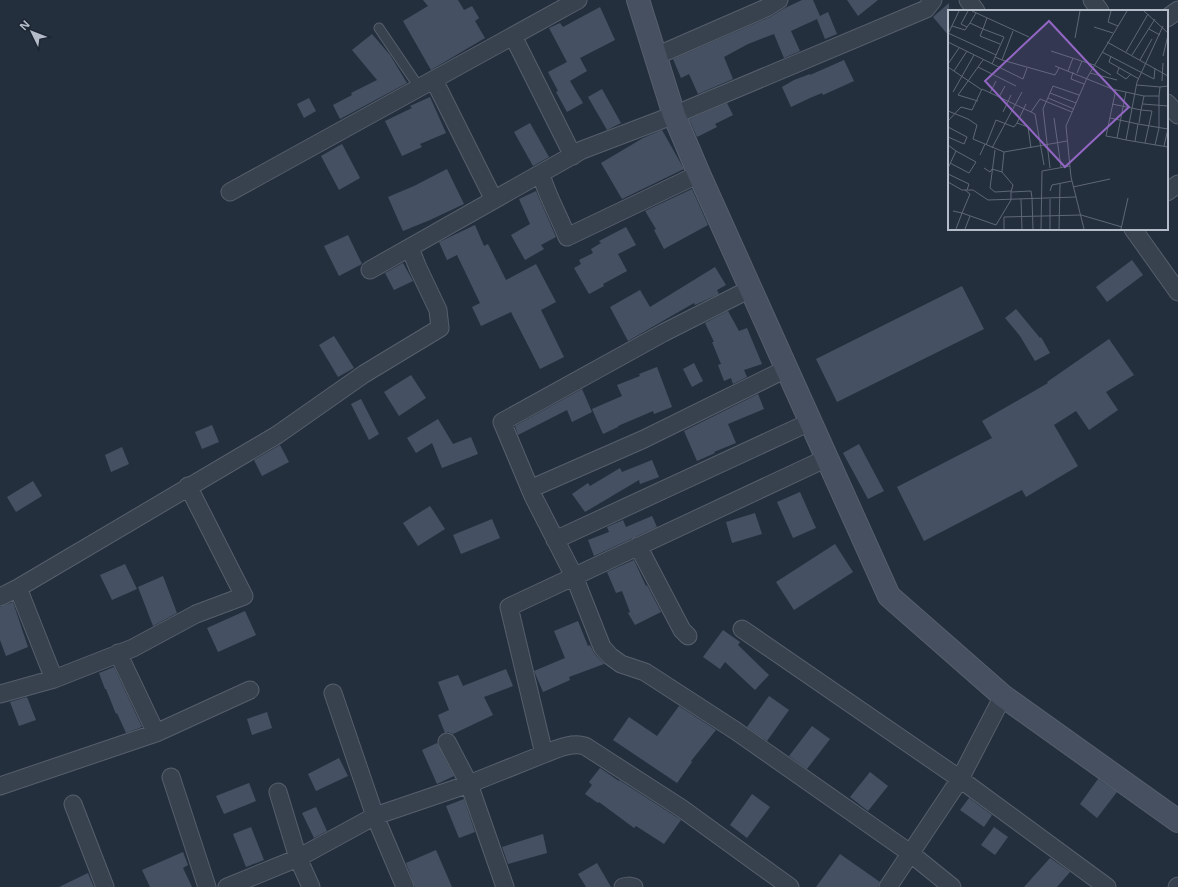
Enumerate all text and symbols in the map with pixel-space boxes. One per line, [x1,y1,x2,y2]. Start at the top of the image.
inset map [948,10,1168,230]
north arrow [12,12,52,52]
text: N [16,16,33,33]

